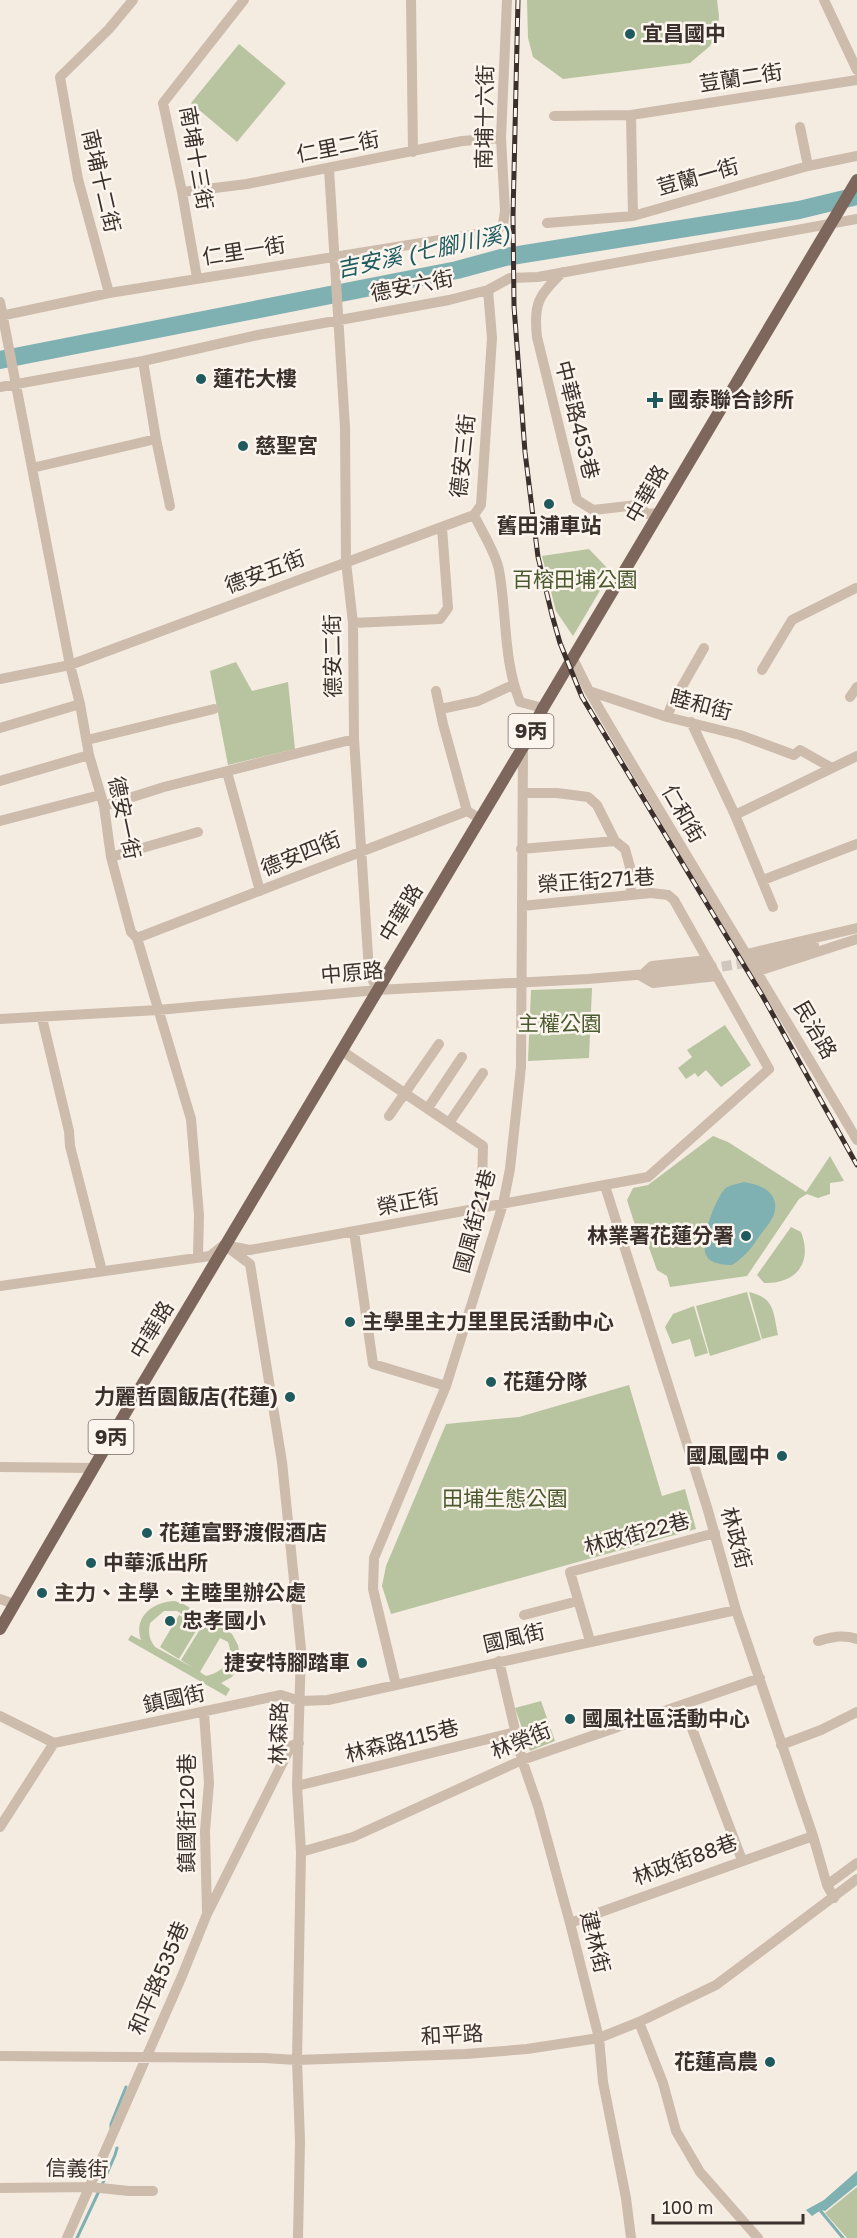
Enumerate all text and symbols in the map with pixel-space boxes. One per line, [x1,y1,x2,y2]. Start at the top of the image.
place label: 宜昌國中 [642,20,726,46]
marker: 宜昌國中 [623,27,637,41]
street label: 荳蘭二街 [697,58,784,96]
street label: 南埔十六街 [470,64,498,170]
street label: 南埔十三街 [175,104,219,212]
street label: 仁里二街 [294,125,382,167]
street label: 南埔十二街 [77,127,126,235]
street label: 荳蘭一街 [654,152,742,200]
water label: 吉安溪 (七腳川溪) [334,219,513,282]
street label: 仁里一街 [200,231,287,269]
street label: 德安六街 [368,264,456,306]
street label: 中華路453巷 [551,358,605,482]
place label: 蓮花大樓 [213,365,297,391]
marker: 蓮花大樓 [194,372,208,386]
place label: 國泰聯合診所 [668,386,794,412]
marker: 國泰聯合診所 [646,391,664,409]
street label: 德安三街 [445,413,479,499]
place label: 慈聖宮 [255,432,318,458]
marker: 慈聖宮 [236,439,250,453]
street label: 中華路 [619,460,673,527]
marker: 舊田浦車站 [542,497,556,511]
place label: 舊田浦車站 [497,512,602,538]
street label: 德安五街 [221,544,309,598]
park label: 百榕田埔公園 [512,566,638,592]
street label: 德安二街 [318,614,346,698]
street label: 睦和街 [667,683,735,725]
road number: 9丙 [508,714,554,748]
street label: 德安一街 [104,774,146,862]
street label: 仁和街 [657,780,711,847]
street label: 德安四街 [257,825,344,881]
street label: 榮正街271巷 [536,863,655,897]
street label: 中華路 [373,879,428,946]
street label: 中原路 [319,956,384,988]
street label: 民治路 [789,996,843,1063]
park label: 主權公園 [518,1010,602,1036]
street label: 國風街21巷 [448,1166,500,1275]
street label: 榮正街 [374,1182,441,1220]
place label: 林業署花蓮分署 [587,1222,734,1248]
marker: 林業署花蓮分署 [739,1229,753,1243]
street label: 中華路 [124,1296,179,1363]
place label: 主學里主力里里民活動中心 [362,1308,614,1334]
marker: 主學里主力里里民活動中心 [343,1315,357,1329]
place label: 花蓮分隊 [503,1368,588,1394]
marker: 花蓮分隊 [484,1375,498,1389]
place label: 力麗哲園飯店(花蓮) [94,1383,278,1409]
marker: 力麗哲園飯店(花蓮) [283,1390,297,1404]
road number: 9丙 [88,1420,134,1454]
place label: 國風國中 [686,1442,770,1468]
marker: 國風國中 [775,1449,789,1463]
park label: 田埔生態公園 [442,1485,568,1511]
street label: 林政街 [716,1504,758,1572]
street label: 林政街22巷 [581,1506,692,1560]
place label: 花蓮富野渡假酒店 [159,1519,327,1545]
marker: 花蓮富野渡假酒店 [140,1526,154,1540]
place label: 中華派出所 [103,1549,208,1575]
marker: 中華派出所 [84,1556,98,1570]
place label: 主力、主學、主睦里辦公處 [54,1579,306,1605]
marker: 主力、主學、主睦里辦公處 [35,1586,49,1600]
place label: 忠孝國小 [182,1607,266,1633]
marker: 忠孝國小 [163,1614,177,1628]
street label: 國風街 [480,1617,547,1657]
place label: 捷安特腳踏車 [224,1649,350,1675]
marker: 捷安特腳踏車 [355,1656,369,1670]
street label: 鎮國街 [140,1679,207,1717]
street label: 林森路 [264,1701,292,1765]
place label: 國風社區活動中心 [582,1705,750,1731]
marker: 國風社區活動中心 [563,1712,577,1726]
street label: 林森路115巷 [342,1713,461,1767]
street label: 林榮街 [487,1716,555,1764]
street label: 鎮國街120巷 [173,1753,199,1873]
street label: 林政街88巷 [629,1828,741,1890]
street label: 建林街 [576,1908,616,1975]
street label: 和平路535巷 [123,1917,194,2038]
street label: 和平路 [420,2019,484,2049]
place label: 花蓮高農 [674,2048,758,2074]
marker: 花蓮高農 [763,2055,777,2069]
street label: 信義街 [45,2154,109,2182]
scale bar [653,2187,803,2225]
text: 100 m [662,2196,713,2218]

